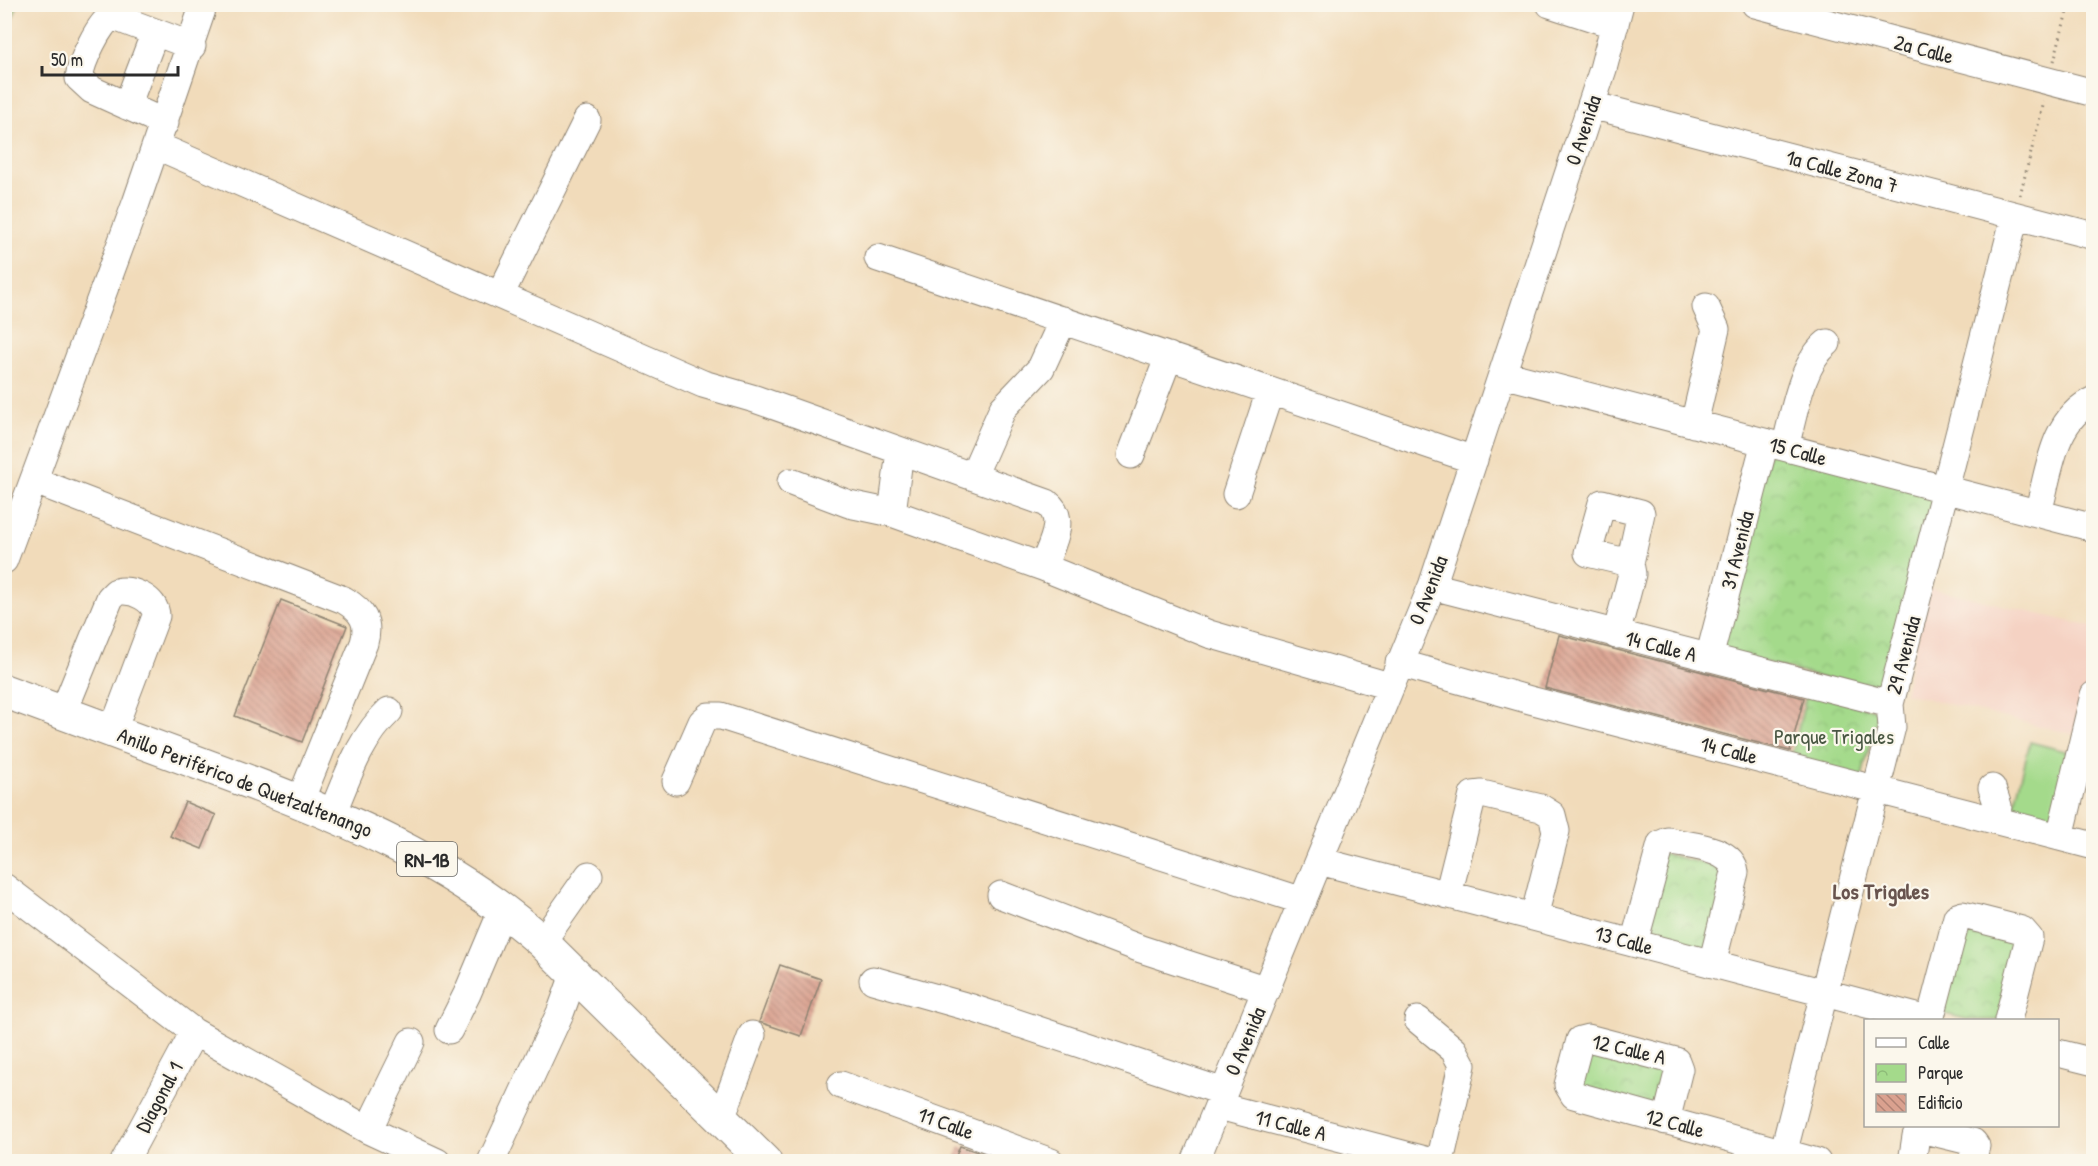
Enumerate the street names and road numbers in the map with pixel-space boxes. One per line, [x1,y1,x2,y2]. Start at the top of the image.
street label: 2a Calle [1891,27,1957,71]
street label: 0 Avenida [1558,91,1608,169]
street label: 1a Calle Zona 7 [1783,142,1901,200]
street label: 15 Calle [1766,429,1830,473]
street label: 31 Avenida [1713,508,1761,592]
street label: 0 Avenida [1402,551,1454,629]
street label: 29 Avenida [1879,613,1927,697]
street label: 14 Calle A [1622,623,1700,669]
street label: Anillo Periférico de Quetzaltenango [113,720,377,844]
street label: 14 Calle [1698,729,1760,771]
road number: RN-1B [397,842,457,876]
street label: 13 Calle [1592,918,1656,962]
street label: 0 Avenida [1218,1002,1272,1080]
street label: 12 Calle A [1589,1026,1669,1072]
street label: Diagonal 1 [128,1056,190,1138]
street label: 11 Calle [914,1100,978,1146]
street label: 12 Calle [1643,1101,1707,1145]
street label: 11 Calle A [1252,1102,1330,1148]

